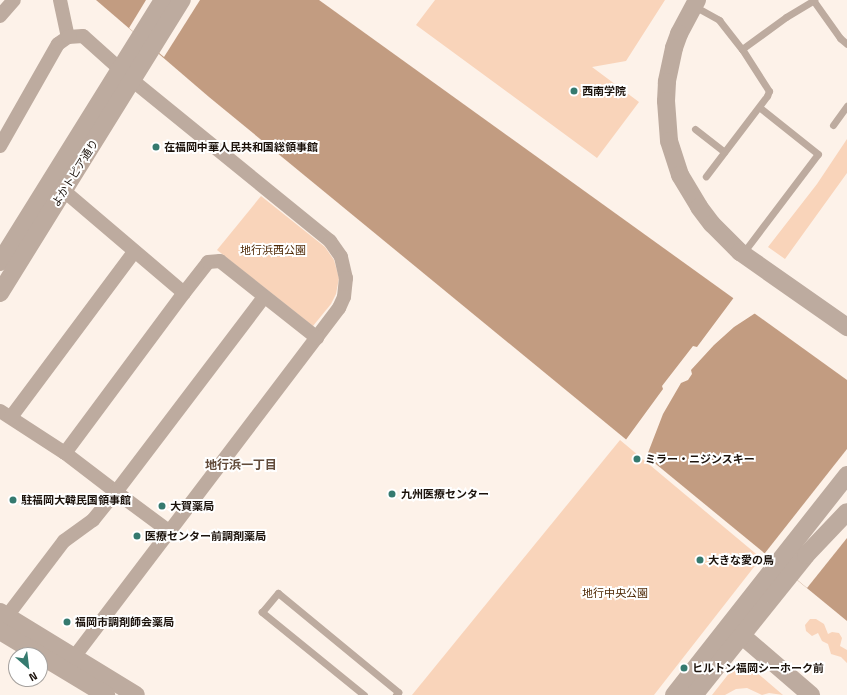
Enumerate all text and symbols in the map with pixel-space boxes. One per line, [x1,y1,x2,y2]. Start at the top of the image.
place label: 西南学院 [582,84,626,98]
marker: 西南学院 [569,86,579,96]
street label: よかトピア通り [49,137,101,209]
place label: 在福岡中華人民共和国総領事館 [164,140,318,154]
marker: 在福岡中華人民共和国総領事館 [151,142,161,152]
park label: 地行浜西公園 [240,243,306,257]
place label: ミラー・ニジンスキー [645,452,755,466]
marker: ミラー・ニジンスキー [632,454,642,464]
district label: 地行浜一丁目 [205,458,277,472]
place label: 九州医療センター [401,487,489,501]
marker: 九州医療センター [386,488,398,500]
place label: 駐福岡大韓民国領事館 [21,493,131,507]
marker: 駐福岡大韓民国領事館 [8,495,18,505]
place label: 大賀薬局 [170,499,214,513]
marker: 大賀薬局 [157,501,167,511]
place label: 医療センター前調剤薬局 [145,529,266,543]
marker: 医療センター前調剤薬局 [132,531,142,541]
place label: 大きな愛の鳥 [708,553,774,567]
marker: 大きな愛の鳥 [695,555,705,565]
park label: 地行中央公園 [582,586,648,600]
place label: 福岡市調剤師会薬局 [75,615,174,629]
marker: 福岡市調剤師会薬局 [62,617,72,627]
north arrow [8,647,48,687]
place label: ヒルトン福岡シーホーク前 [692,661,824,675]
marker: ヒルトン福岡シーホーク前 [679,663,689,673]
text: N [26,668,40,686]

